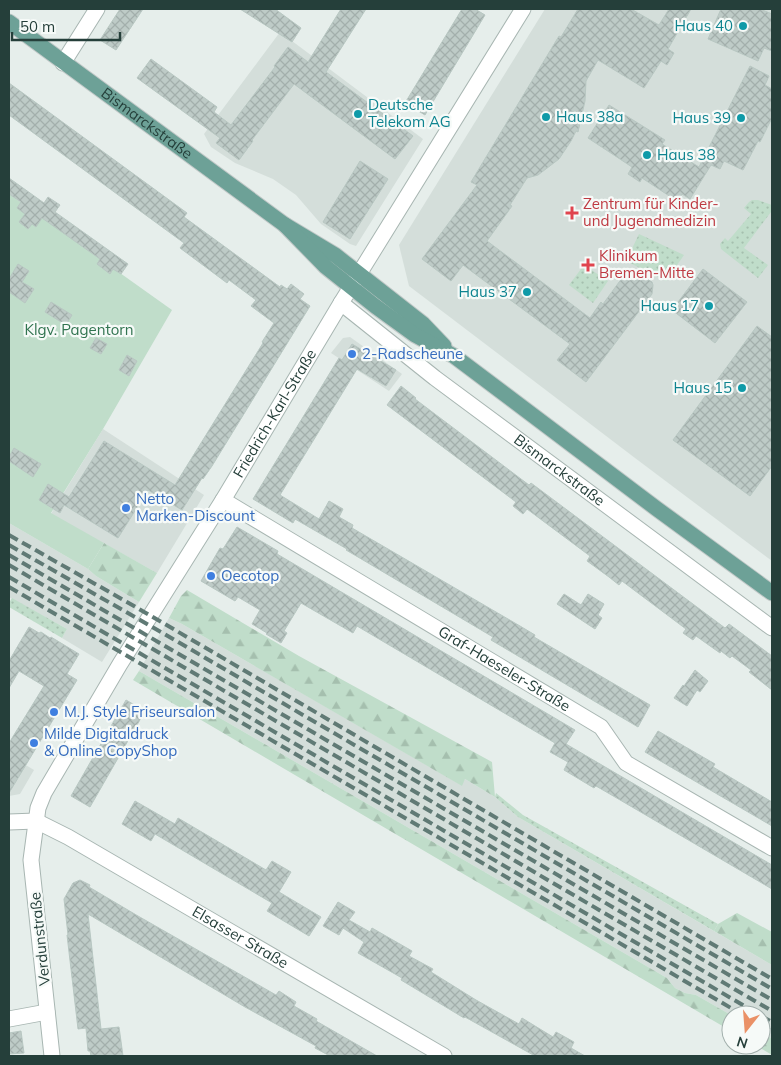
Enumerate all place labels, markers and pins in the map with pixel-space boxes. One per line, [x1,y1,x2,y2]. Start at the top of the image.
place label: Haus 40 [674,16,733,35]
marker: Haus 40 [737,20,749,32]
place label: Deutsche Telekom AG [368,95,451,131]
place label: Haus 38a [556,107,624,126]
marker: Deutsche Telekom AG [352,108,364,120]
place label: Haus 39 [672,108,731,127]
marker: Haus 38a [540,111,552,123]
marker: Haus 39 [735,112,747,124]
place label: Haus 38 [657,145,716,164]
marker: Haus 38 [641,149,653,161]
place label: Zentrum für Kinder- und Jugendmedizin [583,194,719,230]
marker: Zentrum für Kinder- und Jugendmedizin [565,206,579,220]
place label: Klinikum Bremen-Mitte [599,246,694,282]
marker: Klinikum Bremen-Mitte [581,258,595,272]
place label: Haus 37 [458,282,517,301]
marker: Haus 37 [521,286,533,298]
place label: Haus 17 [640,296,699,315]
marker: Haus 17 [703,300,715,312]
place label: 2-Radscheune [362,344,463,363]
marker: 2-Radscheune [346,348,358,360]
place label: Haus 15 [673,378,732,397]
marker: Haus 15 [736,382,748,394]
place label: Netto Marken-Discount [136,489,255,525]
marker: Netto Marken-Discount [120,502,132,514]
place label: Oecotop [221,566,279,585]
marker: Oecotop [205,570,217,582]
place label: M.J. Style Friseursalon [64,702,215,721]
marker: M.J. Style Friseursalon [48,706,60,718]
place label: Milde Digitaldruck & Online CopyShop [44,724,177,760]
marker: Milde Digitaldruck & Online CopyShop [28,737,40,749]

